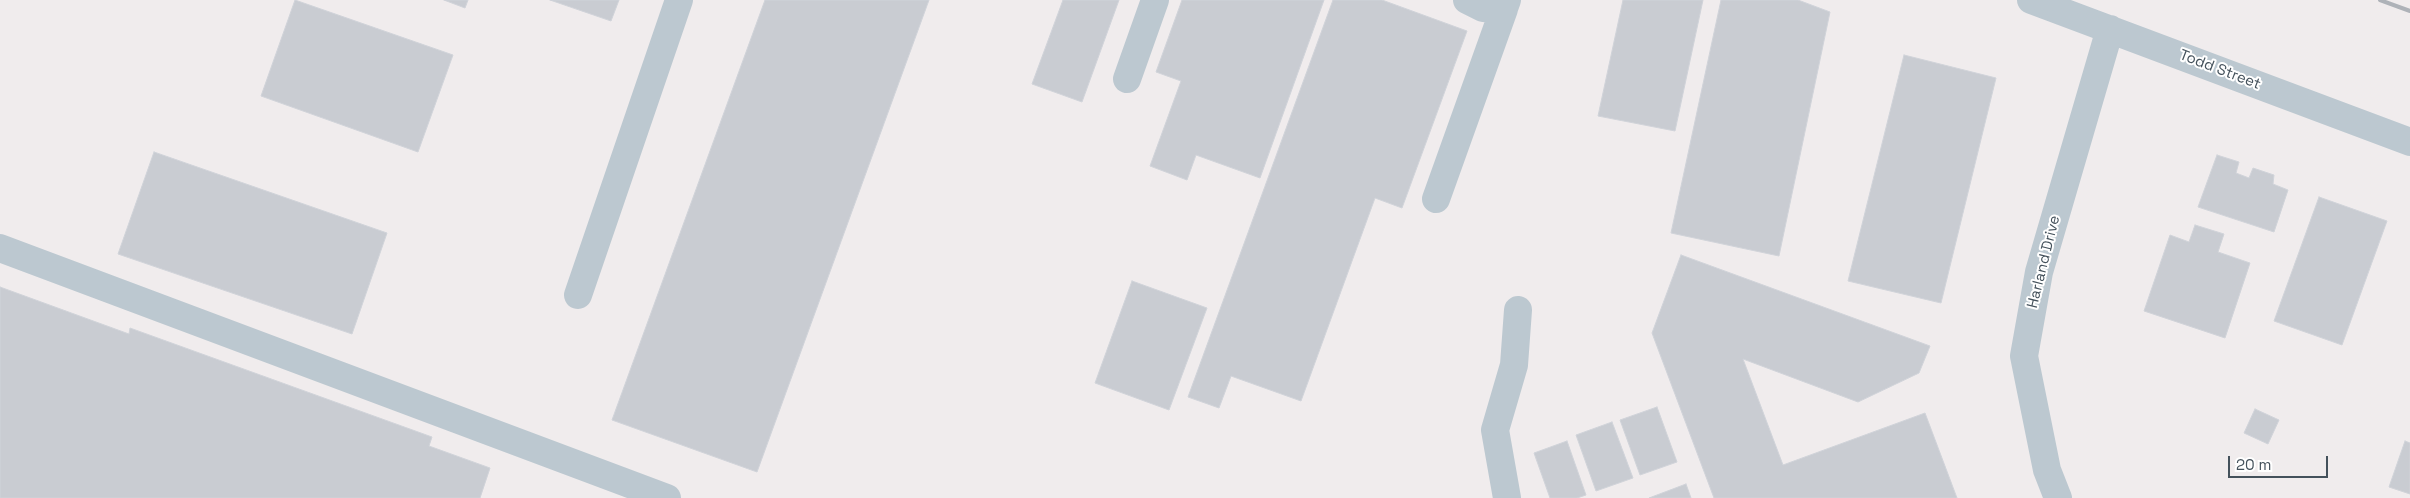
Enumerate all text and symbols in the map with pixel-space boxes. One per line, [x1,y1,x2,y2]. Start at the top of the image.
street label: Todd Street [2177,46,2263,94]
street label: Harland Drive [2024,214,2064,310]
scale bar [2230,446,2330,478]
text: 20 m [2236,455,2271,474]

